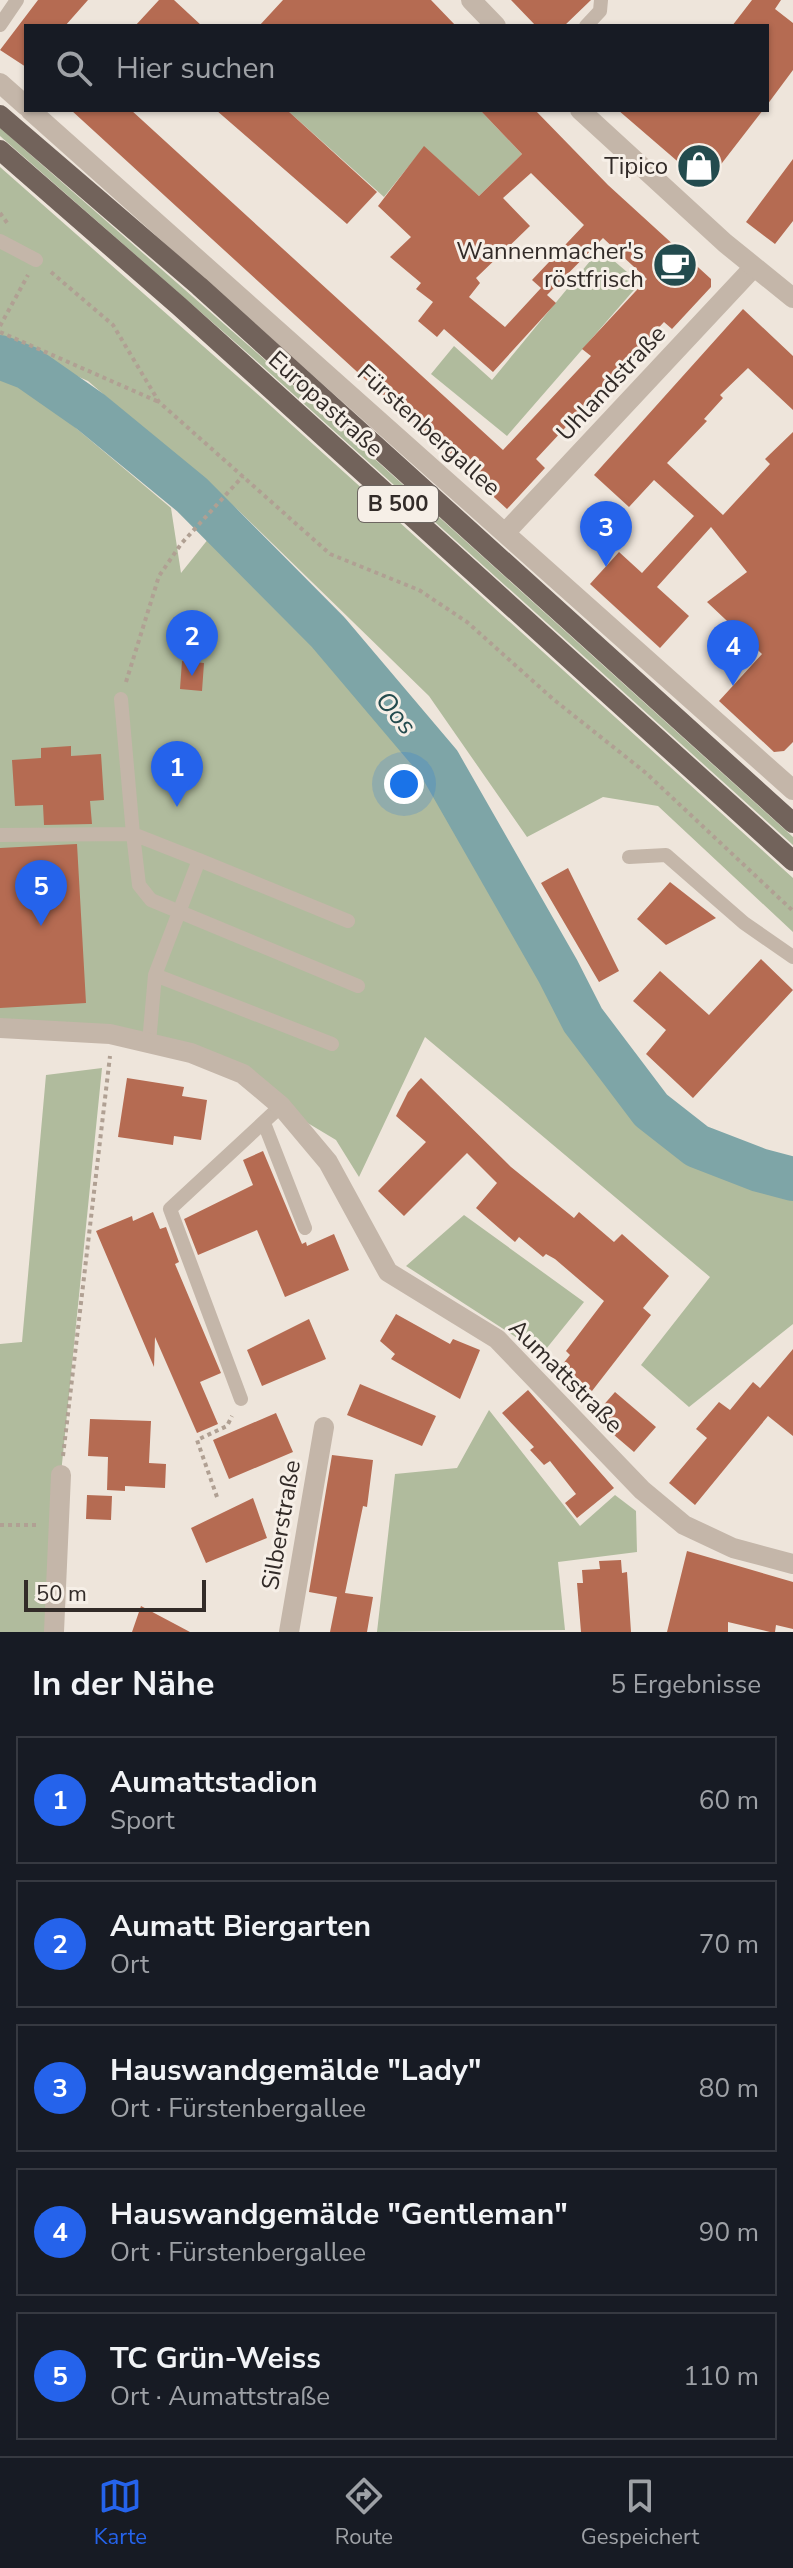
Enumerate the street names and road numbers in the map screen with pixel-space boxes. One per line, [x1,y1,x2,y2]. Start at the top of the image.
street label: Uhlandstraße [549,318,673,448]
street label: Europastraße [262,344,390,464]
street label: Fürstenbergallee [350,357,508,503]
road number: B 500 [358,486,438,522]
street label: Aumattstraße [502,1312,630,1440]
street label: Silberstraße [254,1458,308,1592]

